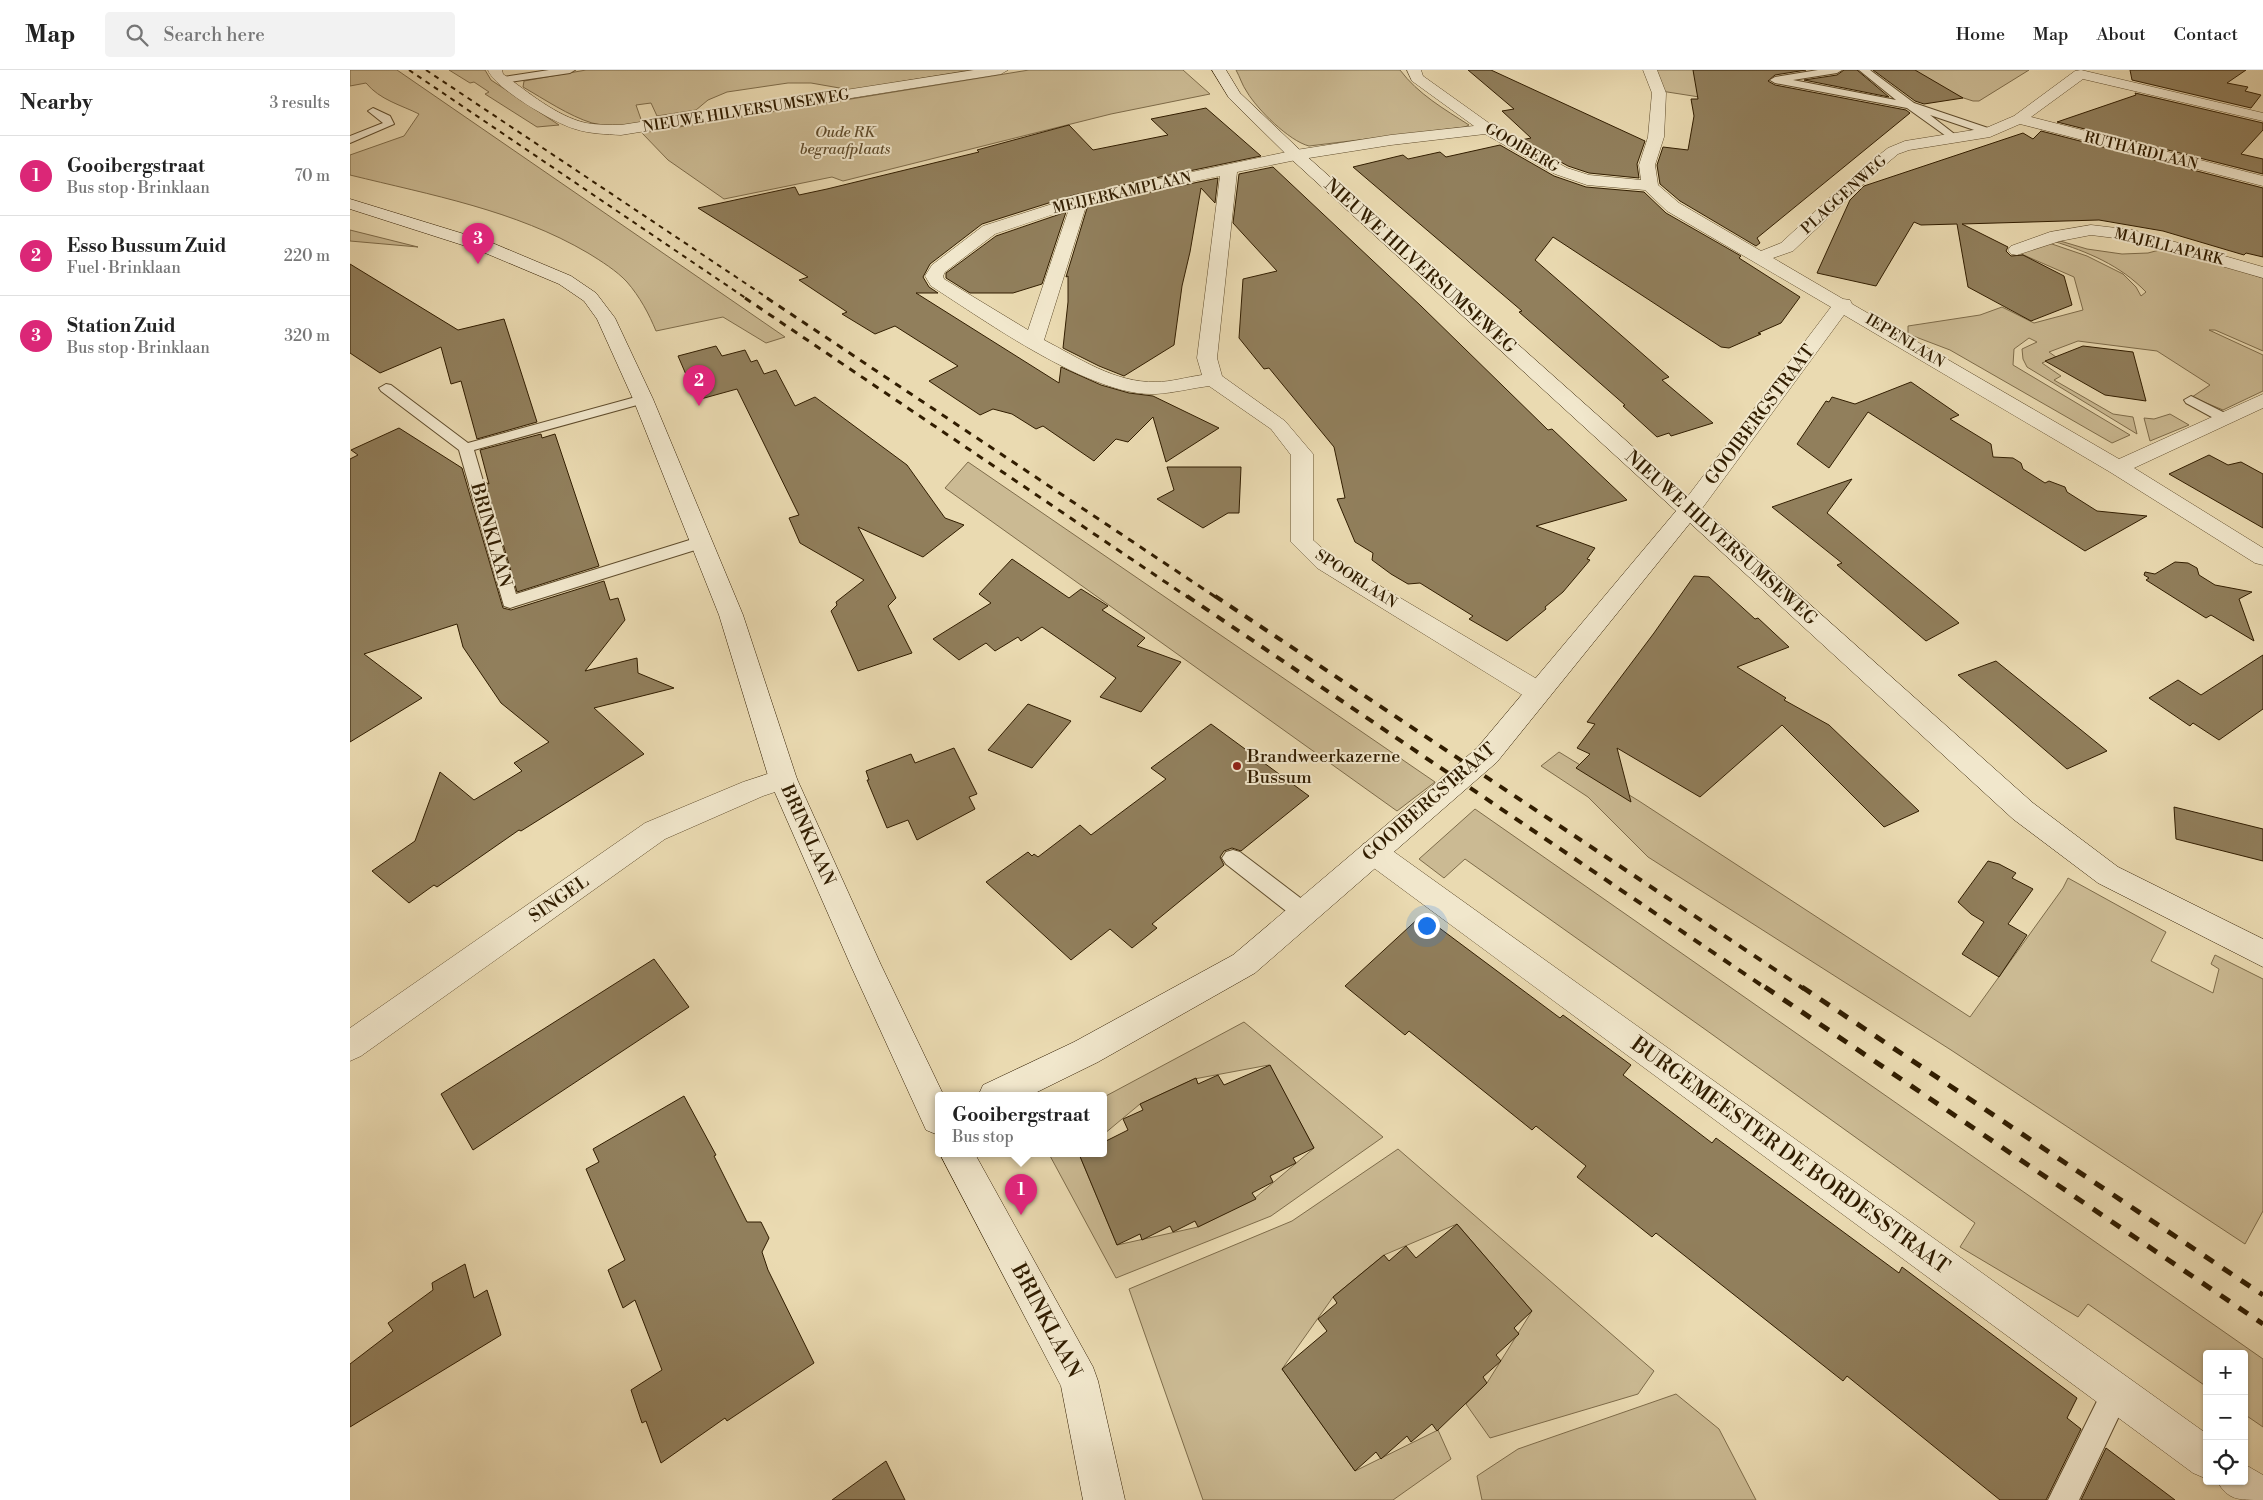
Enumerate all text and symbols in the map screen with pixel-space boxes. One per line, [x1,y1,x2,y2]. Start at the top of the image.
search box [105,12,455,57]
text: Map [25,20,75,50]
icon: search [123,21,151,49]
text: Search here [163,23,265,47]
text: Home [1956,23,2005,46]
text: Map [2033,23,2069,46]
text: About [2097,23,2146,46]
text: Contact [2174,23,2238,46]
street label: NIEUWE HILVERSUMSEWEG [641,85,851,137]
text: Nearby [20,90,93,116]
text: 3 results [269,93,330,113]
street label: GOOIBERG [1482,119,1562,177]
park label: Oude RK begraafplaats [800,123,891,159]
street label: RUTHARDLAAN [2082,128,2200,174]
street label: PLAGGENWEG [1797,152,1891,238]
text: Gooibergstraat [67,154,205,178]
text: 1 [32,166,40,186]
text: 70 m [294,166,330,186]
street label: MEIJERKAMPLAAN [1051,168,1193,218]
street label: NIEUWE HILVERSUMSEWEG [1319,174,1521,359]
text: Bus stop · Brinklaan [67,178,210,198]
pin: 3 [462,223,494,264]
street label: MAJELLAPARK [2112,224,2227,270]
text: Esso Bussum Zuid [67,234,226,258]
text: 2 [31,246,41,266]
text: 220 m [284,246,330,266]
text: Fuel · Brinklaan [67,258,181,278]
street label: IEPENLAAN [1862,310,1948,372]
text: Station Zuid [67,314,176,338]
text: 3 [31,326,41,346]
text: 320 m [284,326,330,346]
text: Bus stop · Brinklaan [67,338,210,358]
street label: GOOIBERGSTRAAT [1700,340,1820,490]
pin: 2 [683,365,715,406]
street label: NIEUWE HILVERSUMSEWEG [1620,446,1822,631]
street label: BRINKLAAN [465,479,517,590]
street label: SPOORLAAN [1312,546,1400,612]
street label: GOOIBERGSTRAAT [1358,738,1501,866]
place label: Brandweerkazerne Bussum [1246,745,1400,789]
marker: Brandweerkazerne Bussum [1231,760,1243,772]
street label: BRINKLAAN [775,780,841,889]
street label: SINGEL [525,870,593,928]
your location [1414,913,1440,939]
street label: BURGEMEESTER DE BORDESSTRAAT [1625,1031,1955,1281]
popup [935,1092,1107,1157]
text: Gooibergstraat [952,1103,1090,1127]
text: Bus stop [952,1127,1014,1147]
pin: 1 [1005,1174,1037,1215]
street label: BRINKLAAN [1005,1259,1087,1383]
map controls [2203,1350,2248,1485]
button: + [2203,1350,2248,1395]
button: − [2203,1395,2248,1440]
button: locate [2203,1440,2248,1485]

